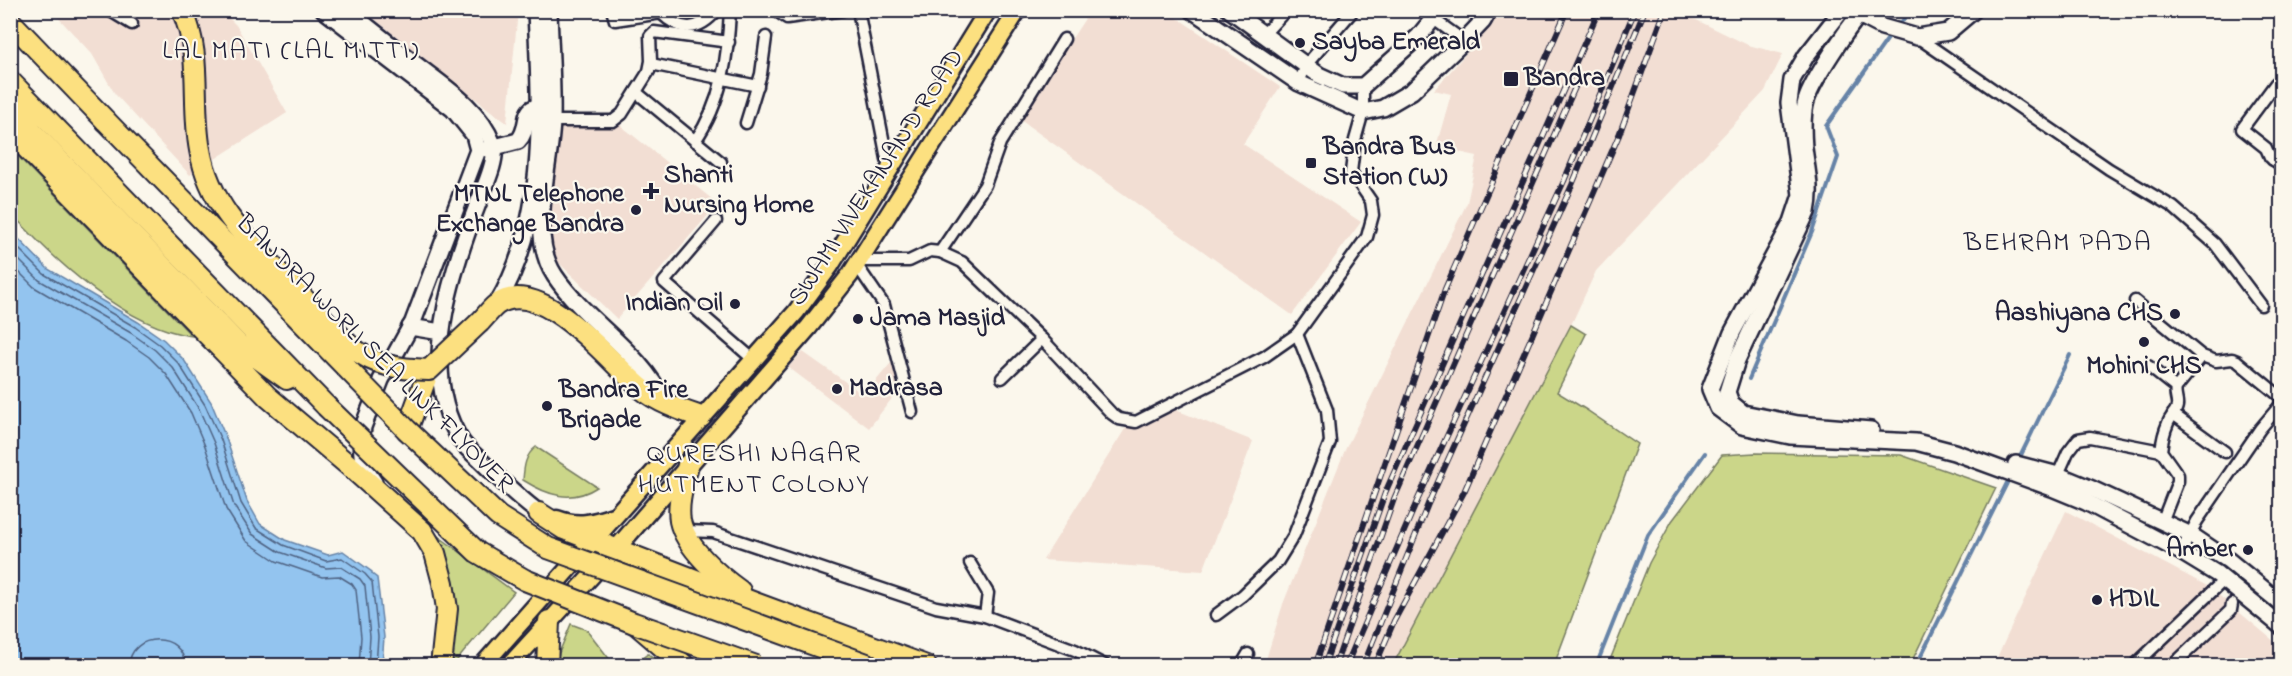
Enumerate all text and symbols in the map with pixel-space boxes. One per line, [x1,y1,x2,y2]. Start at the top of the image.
place label: Sayba Emerald [1312,24,1481,62]
district label: LAL MATI (LAL MITTI) [162,32,420,71]
marker: Sayba Emerald [1293,36,1307,50]
street label: SWAMI VIVEKANAND ROAD [779,42,975,314]
place label: Bandra [1523,60,1605,98]
marker: Bandra [1502,70,1520,88]
place label: Bandra Bus Station (W) [1322,129,1456,197]
marker: Bandra Bus Station (W) [1304,156,1318,170]
place label: Shanti Nursing Home [664,157,815,226]
place label: MTNL Telephone Exchange Bandra [436,176,625,245]
marker: Shanti Nursing Home [642,182,660,200]
marker: MTNL Telephone Exchange Bandra [629,203,643,217]
street label: BANDRA WORLI SEA LINK FLYOVER [225,205,523,503]
district label: BEHRAM PADA [1963,224,2152,263]
place label: Indian Oil [625,285,723,323]
place label: Aashiyana CHS [1995,295,2163,333]
marker: Indian Oil [728,297,742,311]
place label: Jama Masjid [870,300,1005,338]
marker: Aashiyana CHS [2168,307,2182,321]
marker: Jama Masjid [851,312,865,326]
marker: Mohini CHS [2137,335,2151,349]
place label: Mohini CHS [2086,348,2202,386]
place label: Madrasa [849,370,943,408]
place label: Bandra Fire Brigade [558,372,689,441]
marker: Madrasa [830,382,844,396]
marker: Bandra Fire Brigade [540,399,554,413]
district label: QURESHI NAGAR HUTMENT COLONY [638,435,870,505]
place label: Amber [2166,531,2237,569]
marker: Amber [2241,543,2255,557]
place label: HDIL [2109,581,2160,619]
marker: HDIL [2090,593,2104,607]

